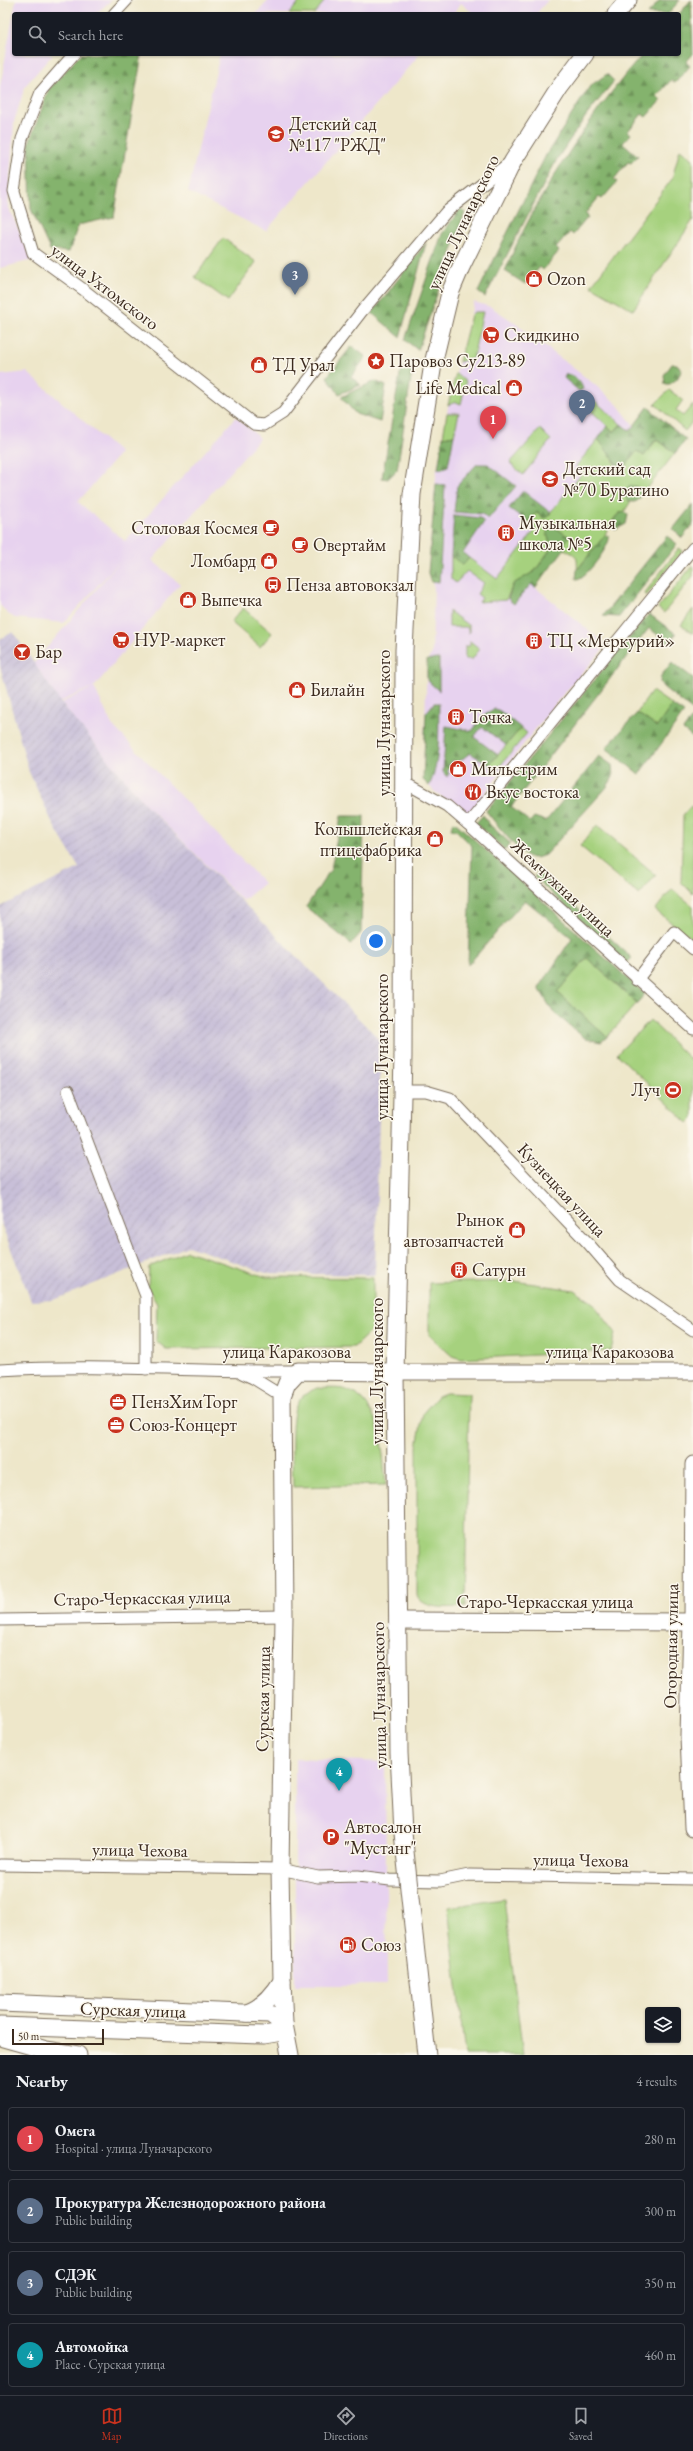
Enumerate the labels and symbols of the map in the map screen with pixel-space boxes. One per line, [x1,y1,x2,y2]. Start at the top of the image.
place label: Детский сад №117 "РЖД" [289,112,386,156]
school or university icon: Детский сад №117 "РЖД" [266,124,286,144]
street label: улица Луначарского [421,150,504,293]
street label: улица Ухтомского [47,238,164,335]
pin: 3 [282,262,308,295]
place label: Ozon [547,267,586,290]
shop icon: Ozon [524,269,544,289]
place label: Скидкино [504,323,580,346]
supermarket icon: Скидкино [481,325,501,345]
place label: Паровоз Су213-89 [389,349,525,372]
place icon: Паровоз Су213-89 [366,351,386,371]
place label: ТД Урал [272,353,335,376]
shop icon: ТД Урал [249,355,269,375]
place label: Life Medical [415,376,501,399]
shop icon: Life Medical [504,378,524,398]
pin: 2 [569,390,595,423]
pin: 1 [480,406,506,439]
place label: Детский сад №70 Буратино [563,457,669,501]
school or university icon: Детский сад №70 Буратино [540,469,560,489]
place label: Музыкальная школа №5 [519,511,616,555]
place label: Столовая Космея [131,516,258,539]
cafe icon: Столовая Космея [261,518,281,538]
building icon: Музыкальная школа №5 [496,523,516,543]
place label: Овертайм [313,533,387,556]
cafe icon: Овертайм [290,535,310,555]
place label: Ломбард [191,549,256,572]
shop icon: Ломбард [259,551,279,571]
place label: Пенза автовокзал [286,573,414,596]
bus stop icon: Пенза автовокзал [263,575,283,595]
place label: Выпечка [201,588,263,611]
shop icon: Выпечка [178,590,198,610]
place label: НУР-маркет [134,628,226,651]
place label: ТЦ «Меркурий» [547,629,675,652]
supermarket icon: НУР-маркет [111,630,131,650]
building icon: ТЦ «Меркурий» [524,631,544,651]
place label: Бар [35,640,62,663]
bar icon: Бар [12,642,32,662]
street label: улица Луначарского [372,650,395,796]
place label: Билайн [310,678,365,701]
shop icon: Билайн [287,680,307,700]
place label: Точка [469,705,512,728]
building icon: Точка [446,707,466,727]
place label: Мильстрим [471,757,558,780]
shop icon: Мильстрим [448,759,468,779]
place label: Вкус востока [486,780,580,803]
restaurant icon: Вкус востока [463,782,483,802]
place label: Колышлейская птицефабрика [314,817,423,861]
shop icon: Колышлейская птицефабрика [425,829,445,849]
street label: Жемчужная улица [506,833,621,942]
your location [366,931,386,951]
street label: улица Луначарского [370,974,393,1120]
place label: Луч [631,1078,660,1101]
sports icon: Луч [663,1080,683,1100]
street label: Кузнецкая улица [513,1138,612,1242]
place label: Рынок автозапчастей [404,1208,504,1252]
shop icon: Рынок автозапчастей [507,1220,527,1240]
place label: Сатурн [472,1258,526,1281]
building icon: Сатурн [449,1260,469,1280]
street label: улица Луначарского [365,1298,388,1444]
street label: улица Каракозова [223,1340,352,1363]
street label: улица Каракозова [546,1340,675,1363]
place label: ПензХимТорг [131,1390,238,1413]
office icon: ПензХимТорг [108,1392,128,1412]
place label: Союз-Концерт [129,1413,238,1436]
office icon: Союз-Концерт [106,1415,126,1435]
street label: Огородная улица [658,1582,683,1709]
street label: Старо-Черкасская улица [53,1584,231,1611]
street label: Старо-Черкасская улица [456,1590,634,1613]
street label: улица Луначарского [366,1621,391,1768]
street label: Сурская улица [250,1645,275,1752]
pin: 4 [326,1758,352,1791]
place label: Автосалон "Мустанг" [343,1815,422,1859]
parking icon: Автосалон "Мустанг" [321,1827,341,1847]
street label: улица Чехова [92,1837,189,1862]
street label: улица Чехова [533,1847,630,1872]
place label: Союз [361,1933,401,1956]
fuel station icon: Союз [338,1935,358,1955]
street label: Сурская улица [80,1996,187,2023]
scale bar [12,2027,104,2046]

